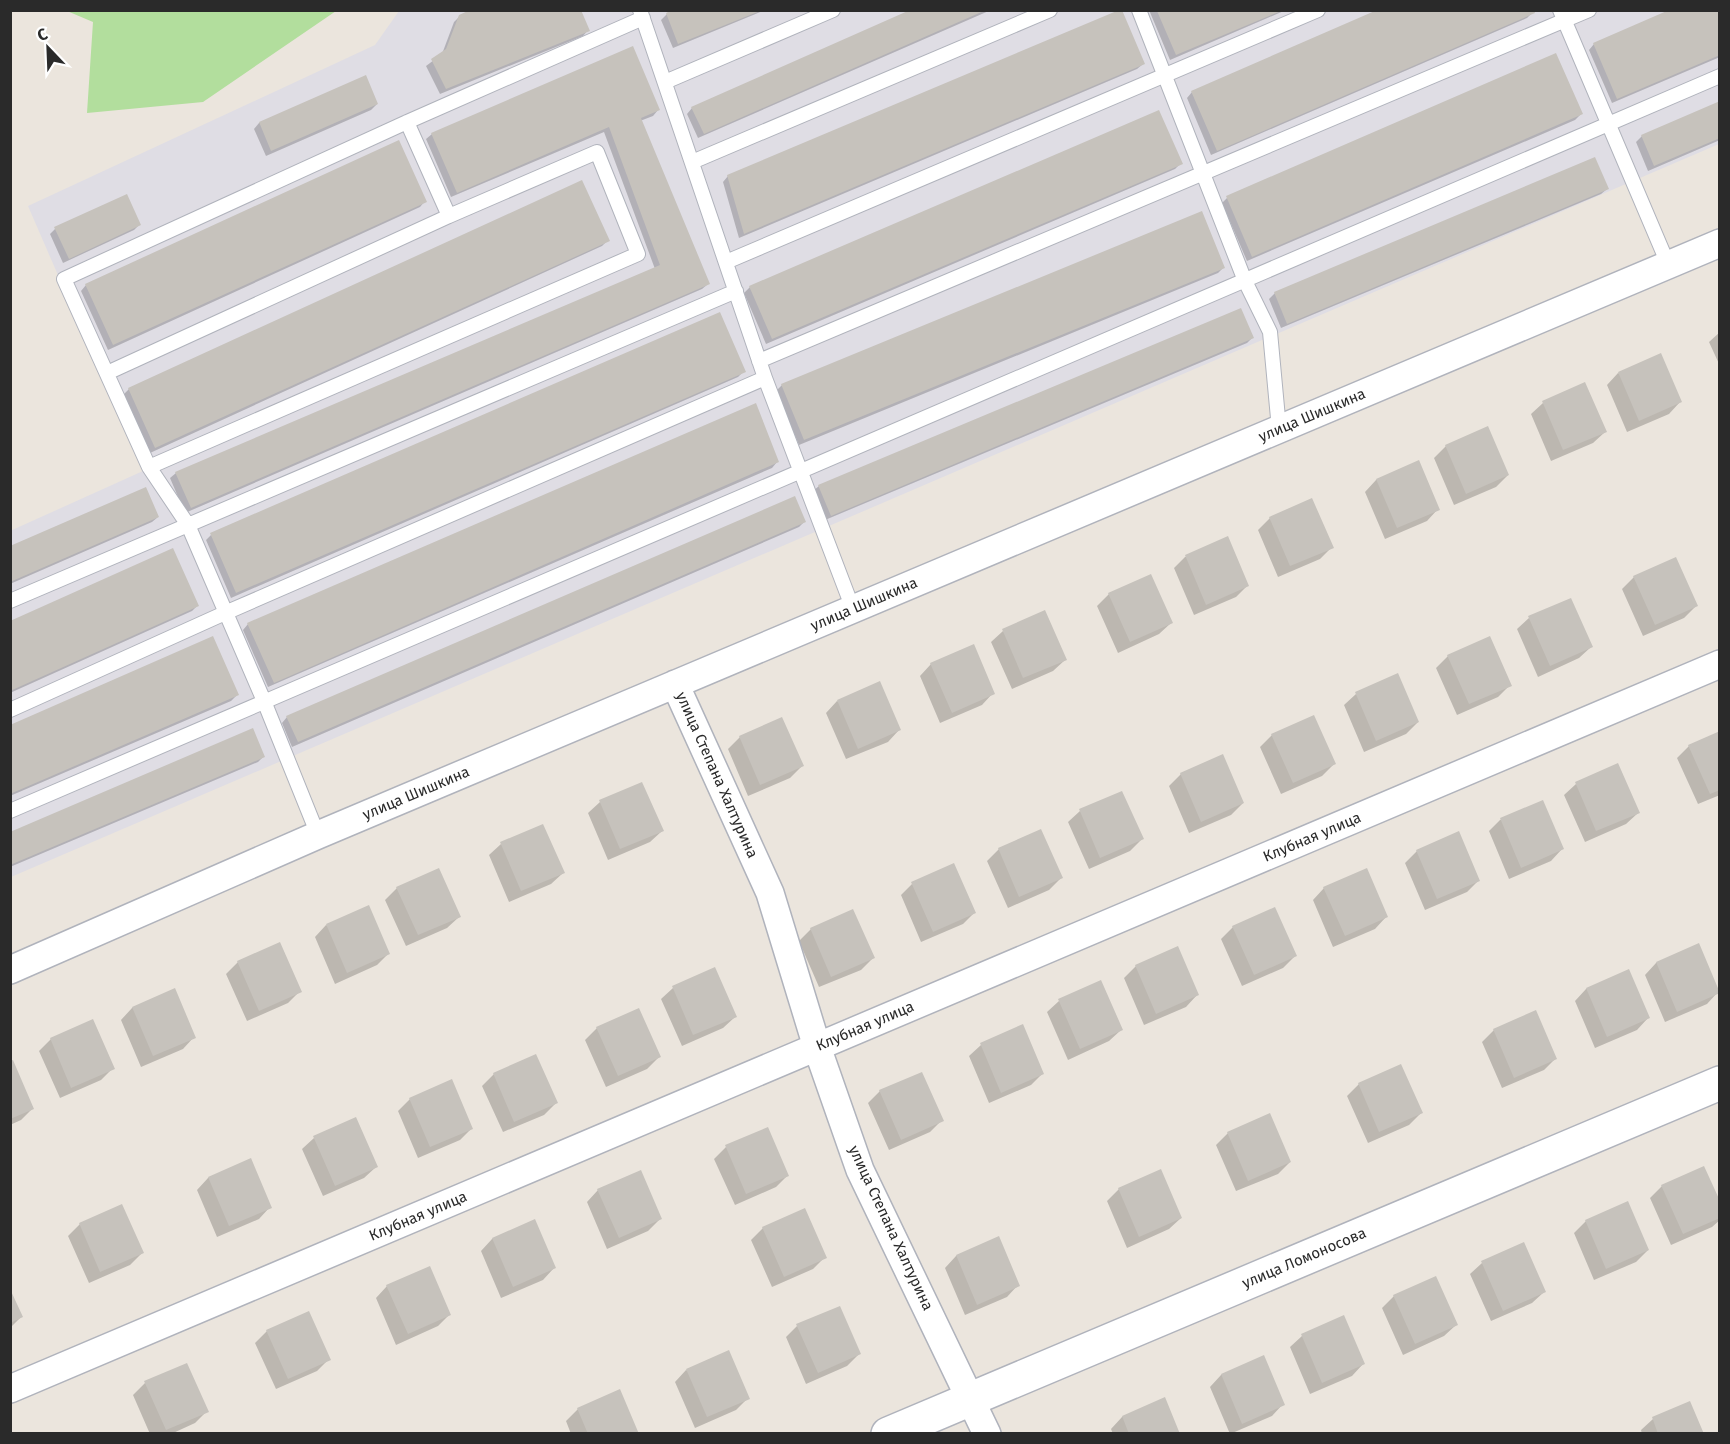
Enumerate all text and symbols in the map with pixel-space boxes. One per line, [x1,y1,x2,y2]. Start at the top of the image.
north arrow [18,18,78,78]
text: С [34,24,51,45]
street label: улица Шишкина [1256,384,1368,446]
street label: улица Шишкина [808,573,920,635]
street label: улица Степана Халтурина [672,689,762,861]
street label: улица Шишкина [360,762,472,824]
street label: Клубная улица [1260,808,1364,866]
street label: Клубная улица [813,997,917,1055]
street label: улица Степана Халтурина [845,1143,937,1313]
street label: Клубная улица [366,1187,470,1245]
street label: улица Ломоносова [1239,1224,1369,1292]

